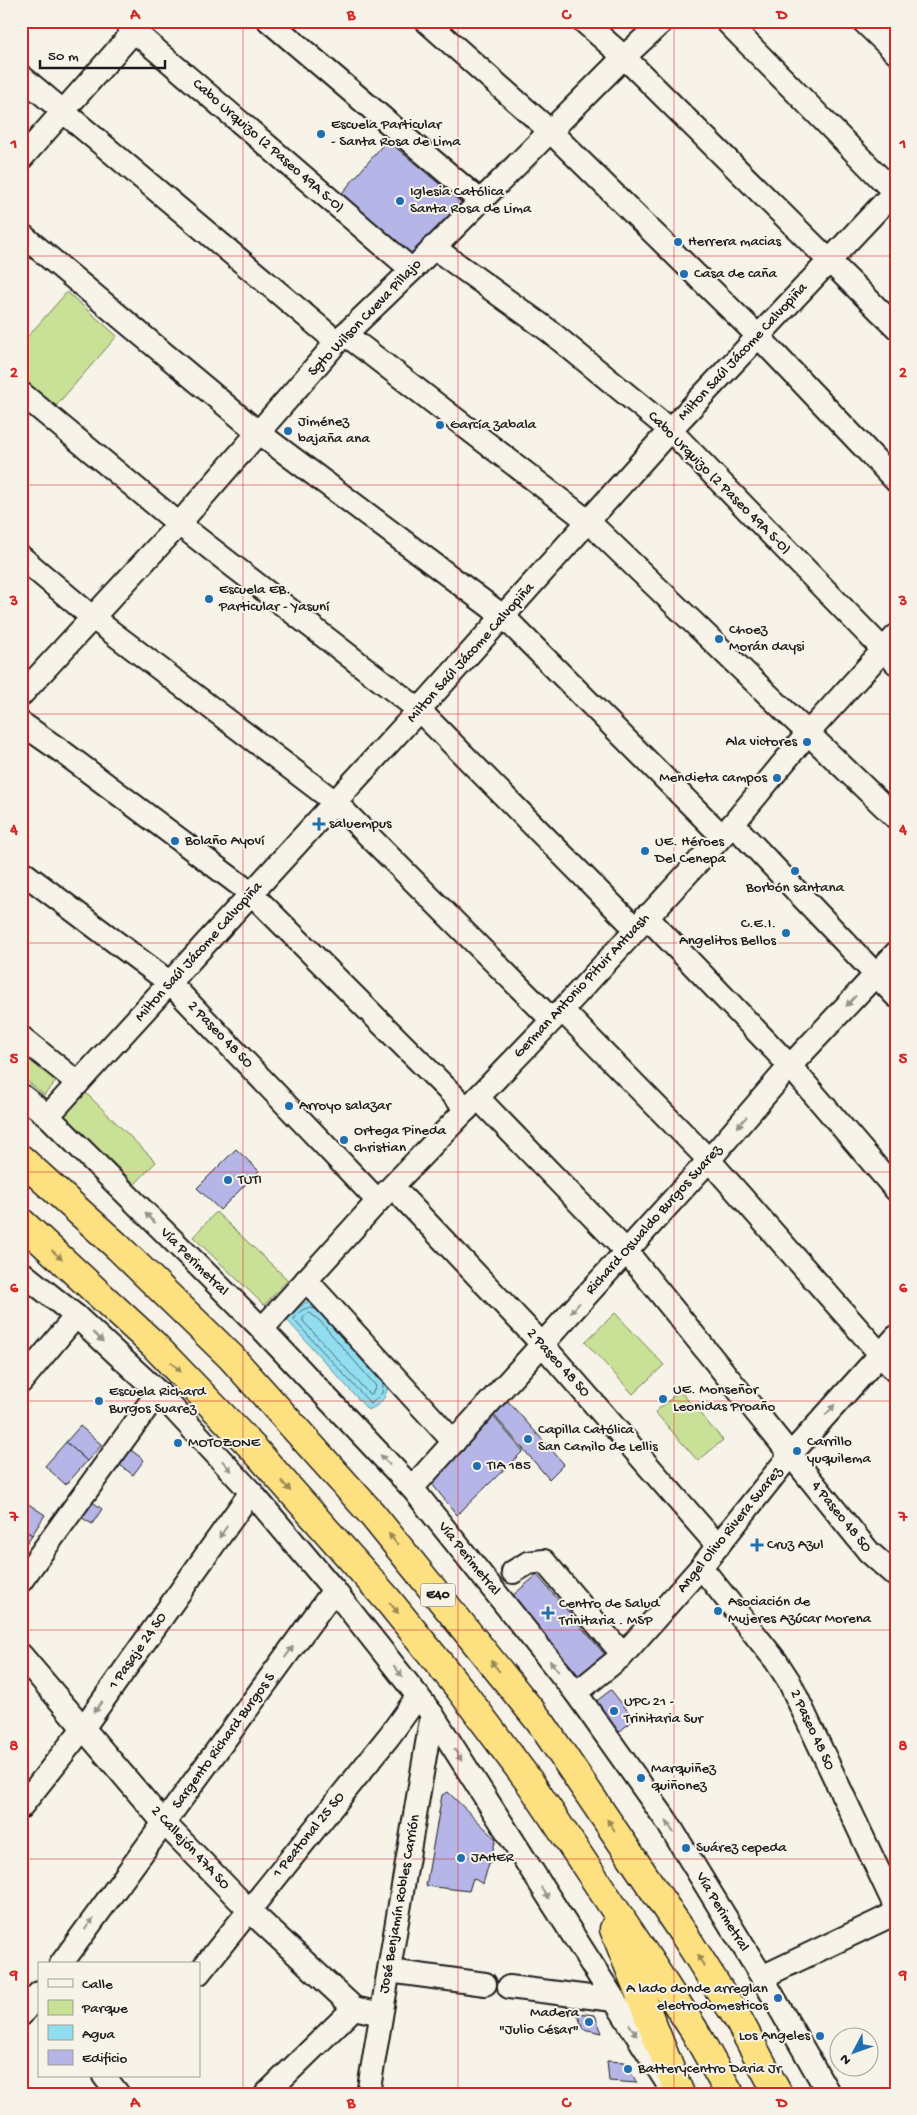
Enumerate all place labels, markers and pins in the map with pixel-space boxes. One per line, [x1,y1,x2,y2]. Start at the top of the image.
place label: Escuela Particular - Santa Rosa de Lima [331,116,461,151]
marker: Escuela Particular - Santa Rosa de Lima [315,128,327,140]
place label: Iglesia Católica Santa Rosa de Lima [410,183,532,218]
marker: Iglesia Católica Santa Rosa de Lima [394,195,406,207]
place label: Herrera macias [688,233,782,251]
marker: Herrera macias [672,236,684,248]
place label: Casa de caña [694,265,777,283]
marker: Casa de caña [678,268,690,280]
place label: Jiménez bajaña ana [298,413,370,448]
place label: García zabala [450,416,537,434]
marker: García zabala [434,419,446,431]
marker: Jiménez bajaña ana [282,425,294,437]
place label: Escuela EB. Particular - Yasuní [218,581,330,616]
marker: Escuela EB. Particular - Yasuní [203,593,215,605]
place label: Choez Morán daysi [729,621,805,656]
marker: Choez Morán daysi [713,633,725,645]
place label: Ala victores [726,733,797,751]
marker: Ala victores [801,736,813,748]
place label: Mendieta campos [659,769,767,787]
marker: Mendieta campos [771,772,783,784]
place label: saluempus [329,815,392,833]
marker: saluempus [313,818,325,830]
place label: Bolaño Ayoví [184,832,265,850]
place label: UE. Héroes Del Cenepa [654,833,726,868]
marker: Bolaño Ayoví [169,835,181,847]
marker: UE. Héroes Del Cenepa [639,845,651,857]
marker: Borbón santana [789,865,801,877]
place label: Borbón santana [745,879,845,897]
place label: C.E.I. Angelitos Bellos [679,915,776,950]
marker: C.E.I. Angelitos Bellos [780,927,792,939]
place label: Arroyo salazar [299,1097,392,1115]
marker: Arroyo salazar [283,1100,295,1112]
place label: Ortega Pineda christian [354,1122,447,1157]
marker: Ortega Pineda christian [338,1134,350,1146]
place label: TUTI [237,1171,262,1189]
marker: TUTI [222,1174,234,1186]
place label: UE. Monseñor Leonidas Proaño [673,1381,775,1416]
place label: Escuela Richard Burgos Suarez [108,1383,207,1418]
marker: UE. Monseñor Leonidas Proaño [657,1393,669,1405]
marker: Escuela Richard Burgos Suarez [93,1395,105,1407]
place label: Capilla Católica San Camilo de Lellis [538,1421,658,1456]
marker: Capilla Católica San Camilo de Lellis [522,1433,534,1445]
place label: Carrillo yuquilema [807,1433,871,1468]
place label: MOTOZONE [188,1434,261,1452]
marker: MOTOZONE [172,1437,184,1449]
marker: Carrillo yuquilema [791,1445,803,1457]
place label: TIA 185 [486,1457,531,1475]
marker: TIA 185 [471,1460,483,1472]
place label: Cruz Azul [767,1536,823,1554]
marker: Cruz Azul [751,1539,763,1551]
place label: Asociación de Mujeres Azúcar Morena [728,1593,872,1628]
place label: Centro de Salud Trinitaria . MSP [558,1595,660,1630]
marker: Asociación de Mujeres Azúcar Morena [712,1605,724,1617]
marker: Centro de Salud Trinitaria . MSP [541,1606,555,1620]
place label: UPC 21 - Trinitaria Sur [623,1693,705,1728]
marker: UPC 21 - Trinitaria Sur [608,1705,620,1717]
place label: Marquiñez quiñonez [651,1760,716,1795]
marker: Marquiñez quiñonez [635,1772,647,1784]
place label: Suárez cepeda [696,1839,787,1857]
marker: Suárez cepeda [680,1842,692,1854]
place label: JAHER [471,1849,515,1867]
marker: JAHER [455,1852,467,1864]
place label: A lado donde arreglan electrodomesticos [626,1980,768,2015]
marker: A lado donde arreglan electrodomesticos [772,1992,784,2004]
place label: Madera "Julio César" [499,2004,580,2039]
marker: Madera "Julio César" [583,2016,595,2028]
place label: Los Angeles [739,2027,810,2045]
marker: Los Angeles [814,2030,826,2042]
place label: Batterycentro Daria Jr [637,2060,783,2078]
marker: Batterycentro Daria Jr [622,2063,634,2075]

